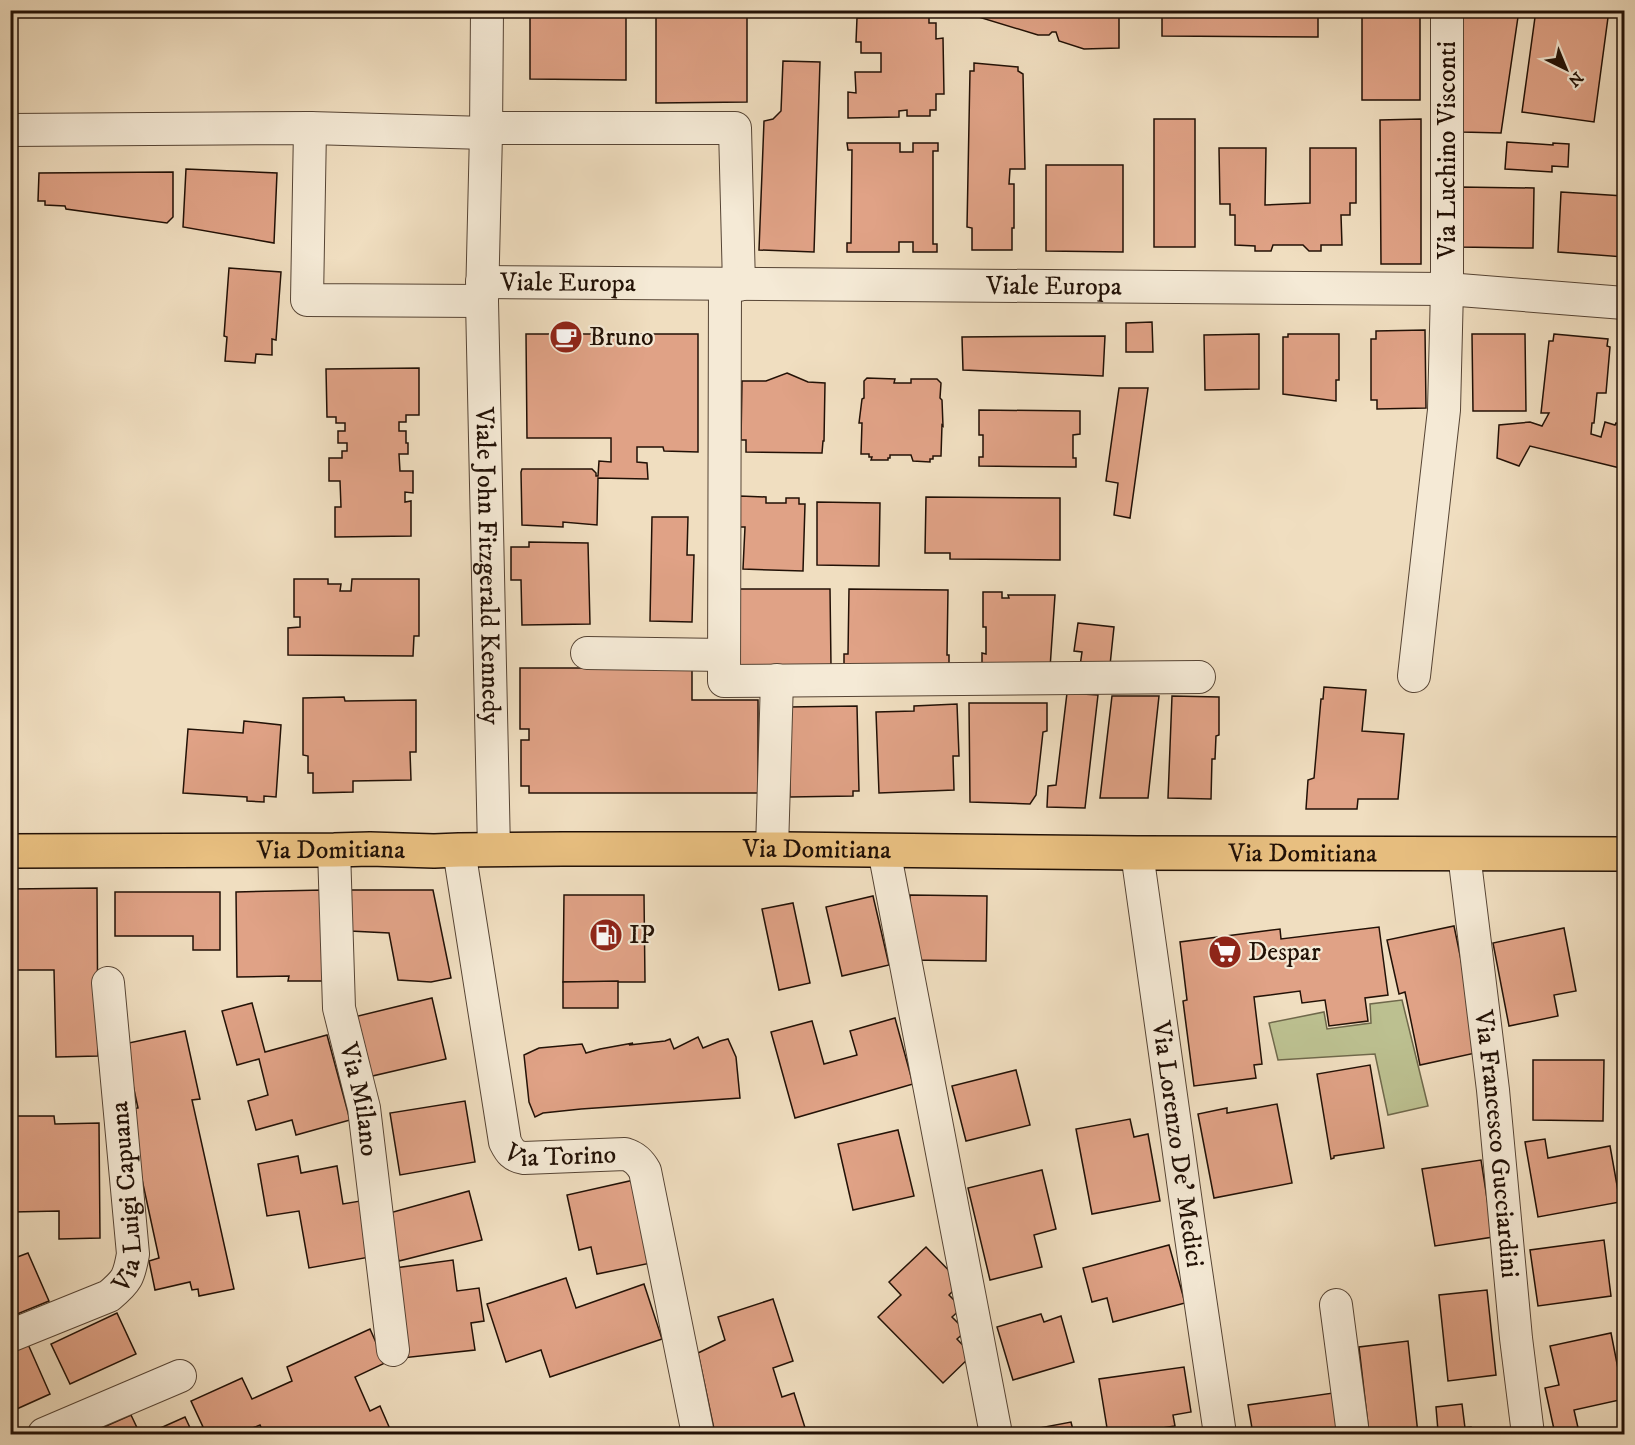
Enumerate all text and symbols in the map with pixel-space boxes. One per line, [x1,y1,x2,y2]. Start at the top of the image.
north arrow [1536,39,1596,99]
street label: Via Luchino Visconti [1431,41,1464,260]
text: N [1564,67,1587,91]
street label: Viale Europa [499,266,636,300]
street label: Viale Europa [985,269,1122,303]
cafe icon: Bruno [548,319,584,355]
place label: Bruno [589,321,654,354]
street label: Viale John Fitzgerald Kennedy [468,406,508,726]
street label: Via Domitiana [256,832,406,867]
street label: Via Domitiana [742,832,891,867]
street label: Via Domitiana [1228,837,1377,870]
fuel station icon: IP [588,917,624,953]
place label: IP [629,919,655,952]
supermarket icon: Despar [1207,934,1243,970]
place label: Despar [1248,936,1321,969]
street label: Via Francesco Gucciardini [1467,1007,1527,1279]
street label: Via Lorenzo De' Medici [1144,1018,1212,1270]
street label: Via Milano [332,1038,386,1158]
street label: Via Luigi Capuana [102,1100,149,1300]
street label: Via Torino [496,1135,617,1175]

